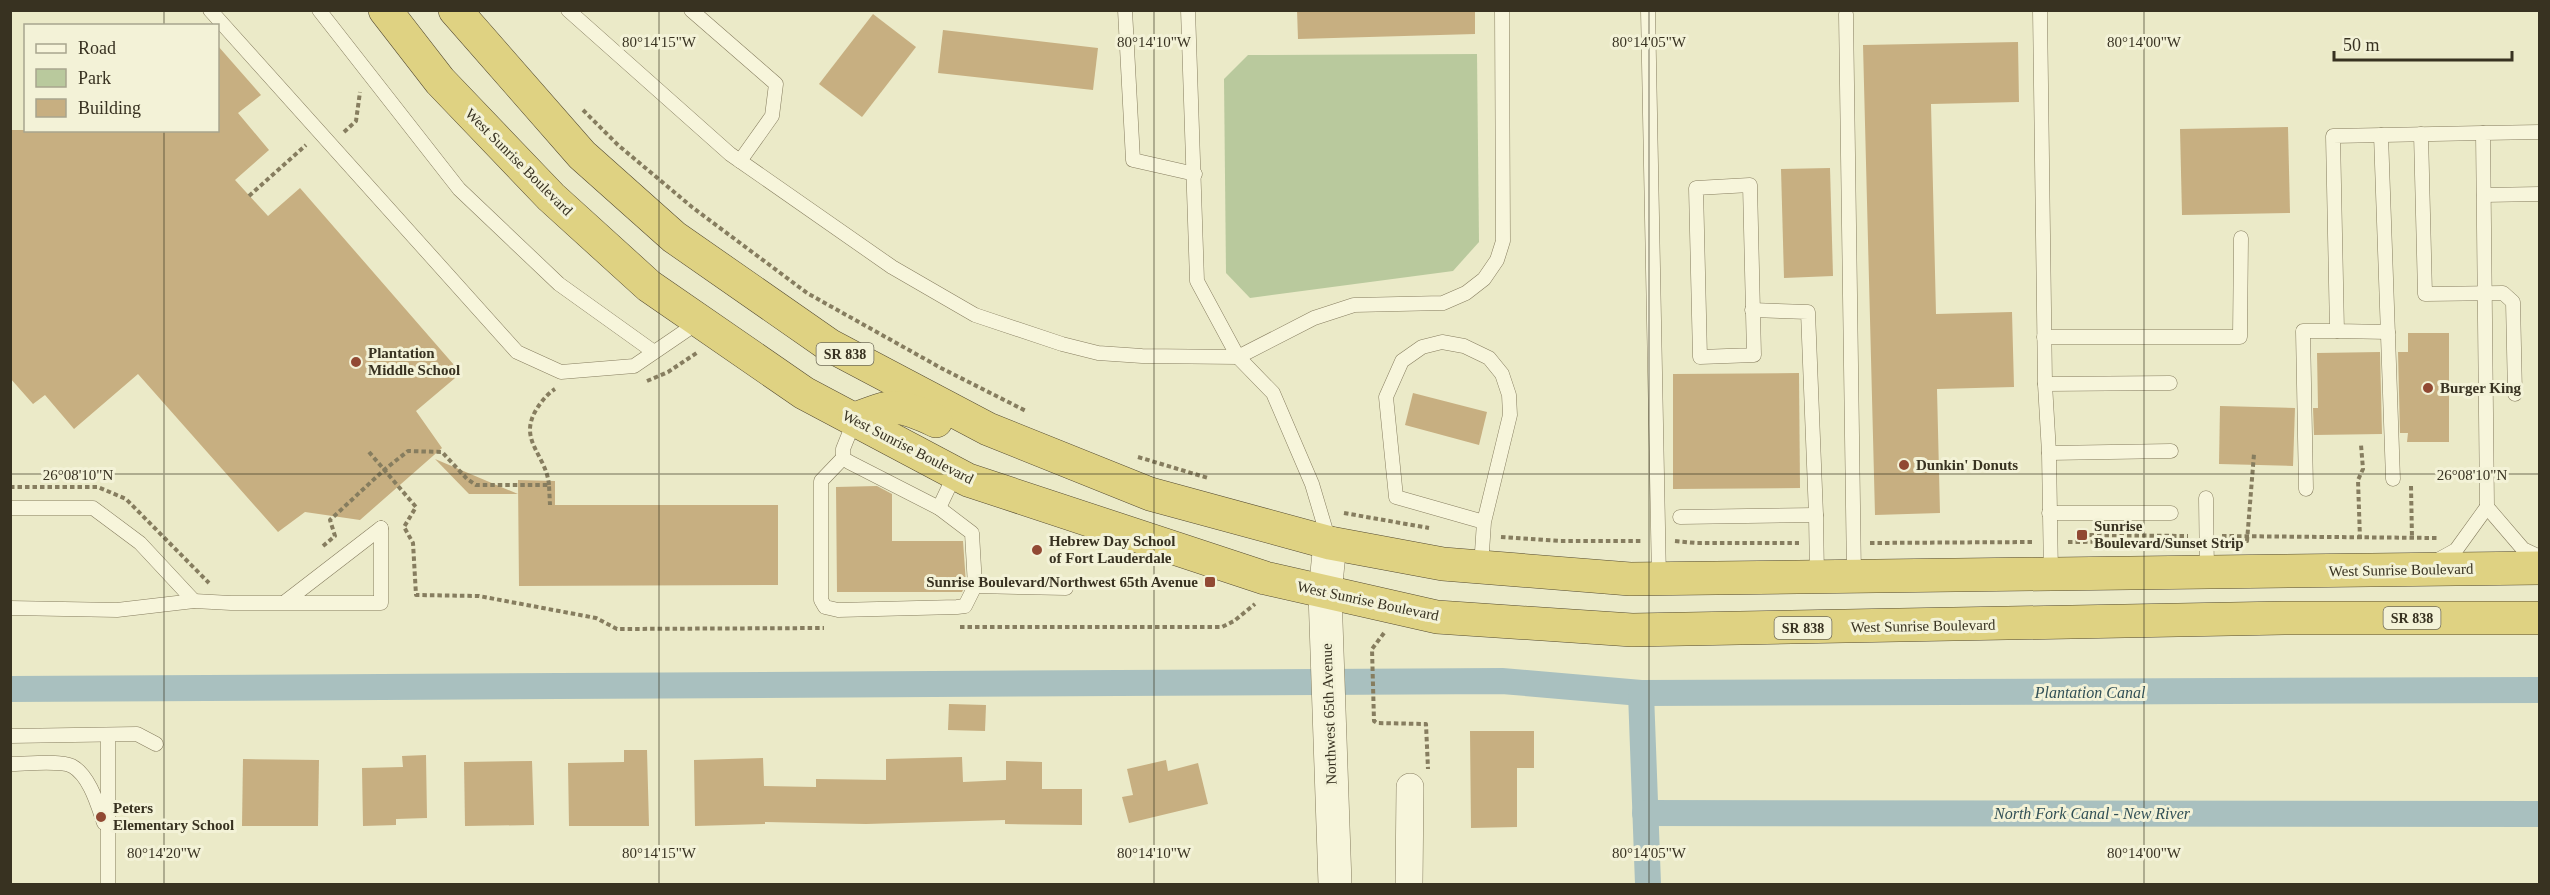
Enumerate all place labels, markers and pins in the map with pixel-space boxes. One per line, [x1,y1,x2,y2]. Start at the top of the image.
place label: Plantation Middle School [368,345,460,378]
marker: Plantation Middle School [349,355,363,369]
place label: Burger King [2440,380,2521,396]
marker: Burger King [2421,381,2435,395]
place label: Dunkin' Donuts [1916,457,2018,473]
marker: Dunkin' Donuts [1897,458,1911,472]
place label: Sunrise Boulevard/Sunset Strip [2094,518,2244,551]
marker: Sunrise Boulevard/Sunset Strip [2075,528,2089,542]
place label: Hebrew Day School of Fort Lauderdale [1049,533,1175,566]
marker: Hebrew Day School of Fort Lauderdale [1030,543,1044,557]
place label: Sunrise Boulevard/Northwest 65th Avenue [926,574,1198,590]
marker: Sunrise Boulevard/Northwest 65th Avenue [1203,575,1217,589]
place label: Peters Elementary School [113,800,234,833]
marker: Peters Elementary School [94,810,108,824]

